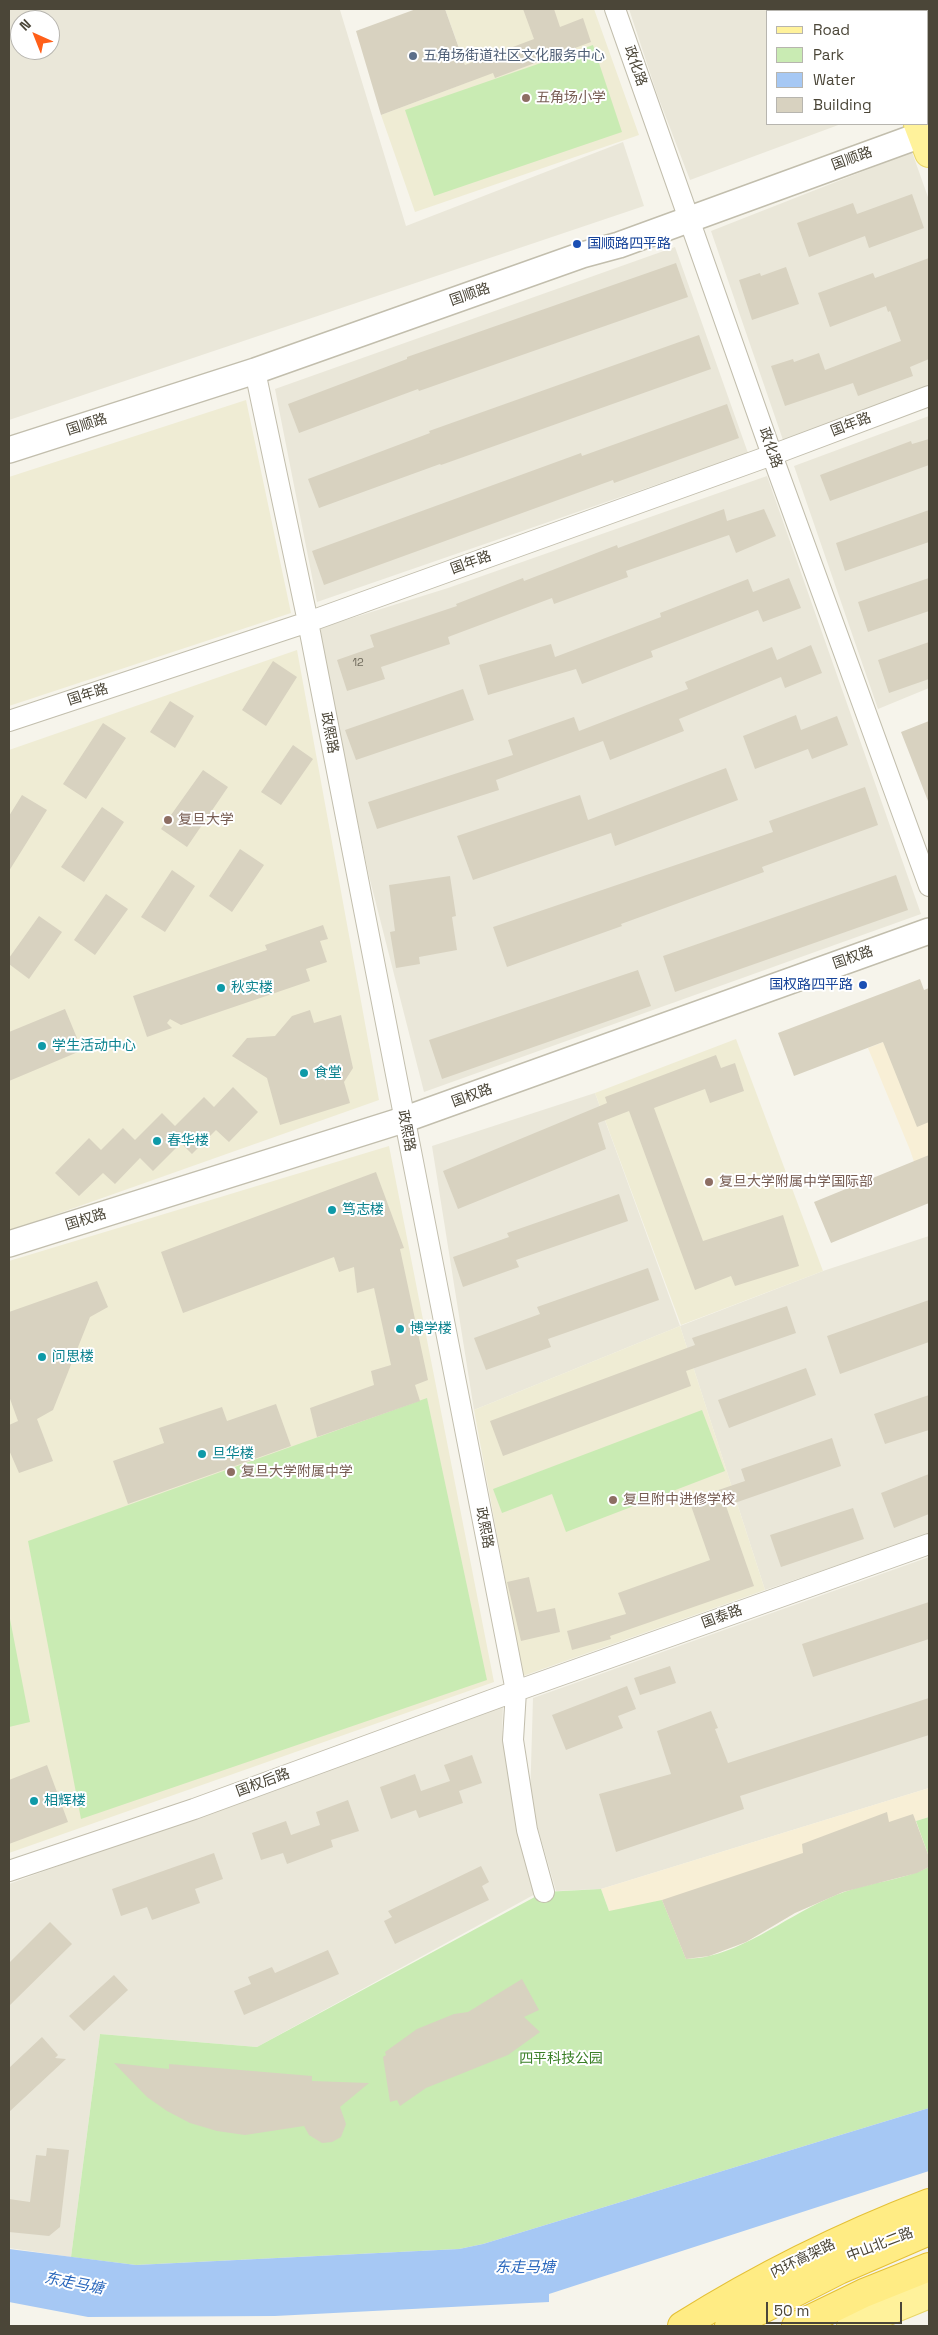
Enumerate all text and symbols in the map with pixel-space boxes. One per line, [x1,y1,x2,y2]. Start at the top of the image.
north arrow [10,10,60,60]
legend [766,10,928,125]
text: N [16,15,35,35]
text: Road [813,20,850,39]
street label: 政化路 [620,43,650,89]
text: Park [813,45,844,64]
place label: 五角场街道社区文化服务中心 [423,48,605,64]
marker: 五角场街道社区文化服务中心 [407,50,419,62]
text: Water [813,70,855,89]
place label: 五角场小学 [536,90,606,106]
marker: 五角场小学 [520,92,532,104]
text: Building [813,95,872,114]
street label: 国顺路 [829,144,875,174]
place label: 国顺路四平路 [587,236,671,252]
marker: 国顺路四平路 [571,238,583,250]
street label: 国顺路 [447,280,493,310]
street label: 国年路 [828,410,874,440]
street label: 国顺路 [64,411,110,439]
street label: 政化路 [755,425,785,471]
street label: 国年路 [448,548,494,578]
house number: 12 [352,656,364,670]
street label: 国年路 [65,681,111,709]
street label: 政熙路 [317,711,341,755]
place label: 复旦大学 [178,812,234,828]
marker: 复旦大学 [162,814,174,826]
street label: 国权路 [830,943,876,973]
place label: 国权路四平路 [769,977,853,993]
marker: 国权路四平路 [857,979,869,991]
place label: 秋实楼 [231,980,273,996]
marker: 秋实楼 [215,982,227,994]
place label: 学生活动中心 [52,1038,136,1054]
marker: 学生活动中心 [36,1040,48,1052]
place label: 食堂 [314,1065,342,1081]
marker: 食堂 [298,1067,310,1079]
street label: 国权路 [449,1081,495,1111]
street label: 政熙路 [394,1109,418,1153]
place label: 春华楼 [167,1133,209,1149]
marker: 春华楼 [151,1135,163,1147]
place label: 复旦大学附属中学国际部 [719,1174,873,1190]
marker: 复旦大学附属中学国际部 [703,1176,715,1188]
place label: 笃志楼 [342,1202,384,1218]
marker: 笃志楼 [326,1204,338,1216]
street label: 国权路 [63,1206,109,1234]
place label: 博学楼 [410,1321,452,1337]
marker: 博学楼 [394,1323,406,1335]
place label: 问思楼 [52,1349,94,1365]
marker: 问思楼 [36,1351,48,1363]
place label: 旦华楼 [212,1446,254,1462]
marker: 旦华楼 [196,1448,208,1460]
place label: 复旦大学附属中学 [241,1464,353,1480]
marker: 复旦大学附属中学 [225,1466,237,1478]
place label: 复旦附中进修学校 [623,1492,735,1508]
marker: 复旦附中进修学校 [607,1494,619,1506]
street label: 政熙路 [472,1506,496,1550]
street label: 国泰路 [699,1602,745,1632]
street label: 国权后路 [234,1766,292,1800]
place label: 相辉楼 [44,1793,86,1809]
marker: 相辉楼 [28,1795,40,1807]
park label: 四平科技公园 [519,2051,603,2067]
street label: 中山北二路 [844,2225,916,2265]
street label: 内环高架路 [768,2236,838,2282]
water label: 东走马塘 [495,2259,555,2277]
water label: 东走马塘 [43,2269,105,2299]
scale bar [768,2292,904,2324]
text: 50 m [774,2301,809,2320]

